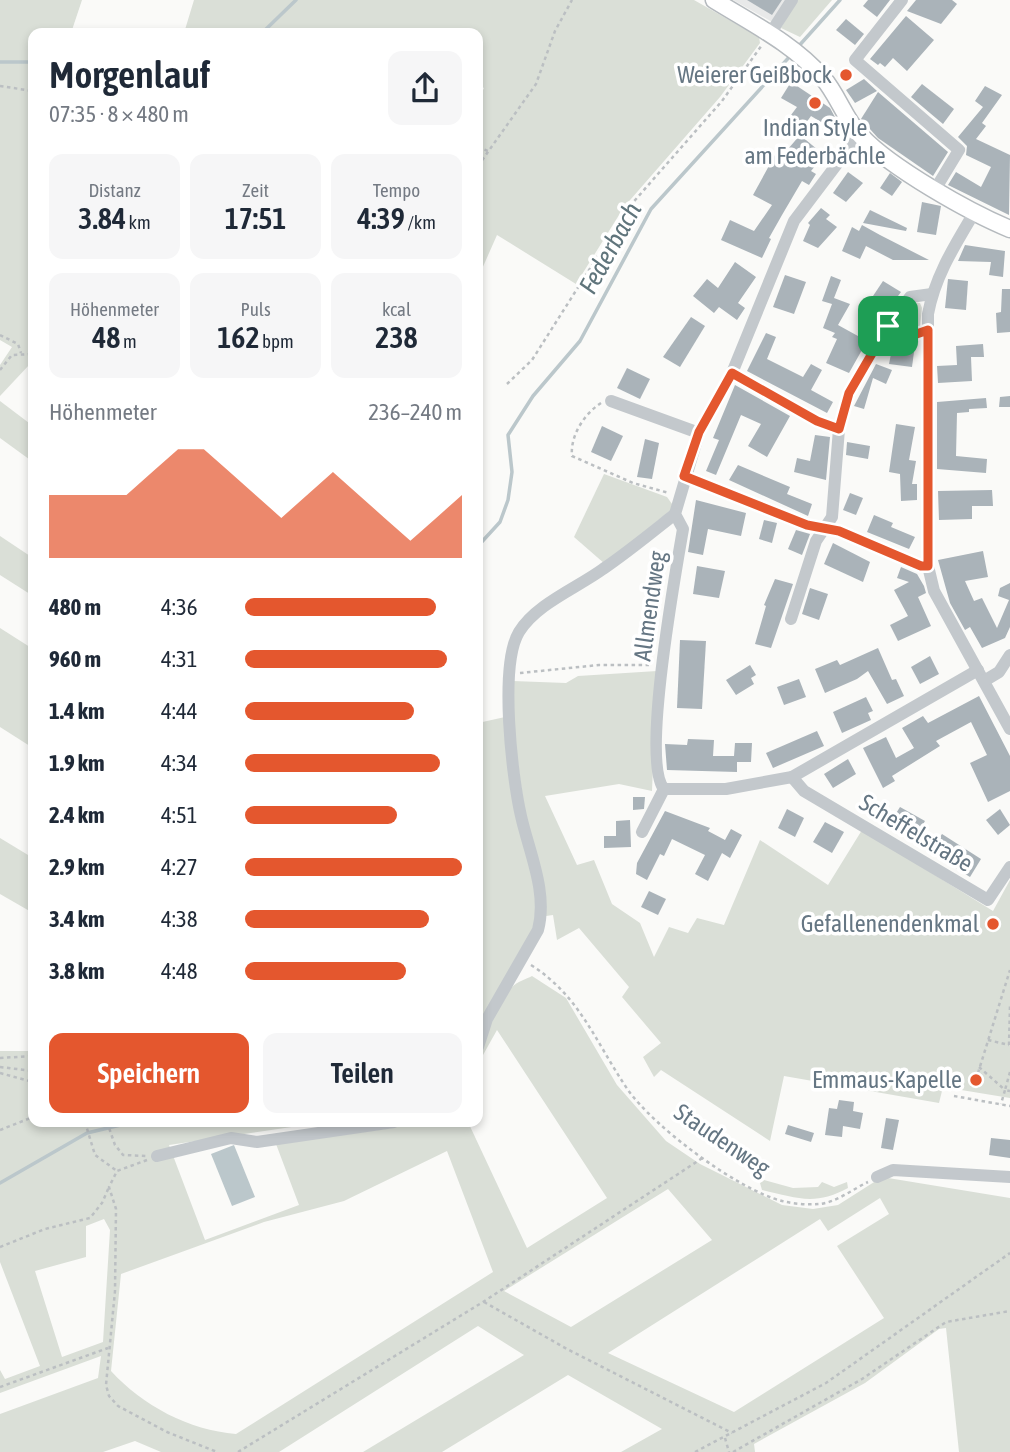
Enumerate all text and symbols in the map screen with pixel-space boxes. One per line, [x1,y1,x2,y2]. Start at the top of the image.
button: share [388,51,462,125]
text: Morgenlauf [49,53,210,96]
place label: Weierer Geißbock [677,61,832,88]
marker: Weierer Geißbock [838,67,854,83]
marker: Indian Style am Federbächle [807,95,823,111]
text: 07:35 · 8 × 480 m [49,101,189,127]
place label: Indian Style am Federbächle [744,114,886,169]
text: Distanz [88,179,141,201]
text: Zeit [242,179,269,201]
text: Tempo [373,179,420,201]
water label: Federbach [573,197,647,299]
text: 3.84 [78,201,126,235]
text: 17:51 [225,201,286,235]
text: 4:39 [357,201,405,235]
text: km [126,211,151,233]
text: /km [405,211,436,233]
pin [858,296,918,356]
text: Höhenmeter [70,298,159,320]
text: Puls [240,298,271,320]
text: kcal [382,298,411,320]
icon: arrive [869,307,907,345]
text: 48 [92,320,120,354]
text: 162 [217,320,260,354]
text: 238 [375,320,418,354]
text: m [120,330,137,352]
text: bpm [260,330,294,352]
text: Höhenmeter [49,399,157,425]
text: 236–240 m [368,399,462,425]
street label: Allmendweg [628,548,671,663]
text: 480 m [49,594,101,620]
text: 4:36 [161,594,198,620]
text: 960 m [49,646,101,672]
text: 4:31 [161,646,198,672]
text: 1.4 km [49,698,105,724]
text: 4:44 [161,698,198,724]
text: 1.9 km [49,750,105,776]
text: 4:34 [161,750,198,776]
street label: Scheffelstraße [855,788,978,877]
text: 2.4 km [49,802,105,828]
text: 4:51 [161,802,198,828]
text: 2.9 km [49,854,105,880]
text: 4:27 [161,854,198,880]
text: 3.4 km [49,906,105,932]
text: 4:38 [161,906,198,932]
place label: Gefallenendenkmal [801,910,980,937]
marker: Gefallenendenkmal [985,916,1001,932]
text: 3.8 km [49,958,105,984]
text: 4:48 [161,958,198,984]
button: Speichern [49,1033,249,1113]
button: Teilen [263,1033,462,1113]
place label: Emmaus-Kapelle [812,1066,962,1093]
marker: Emmaus-Kapelle [968,1072,984,1088]
street label: Staudenweg [670,1098,776,1182]

